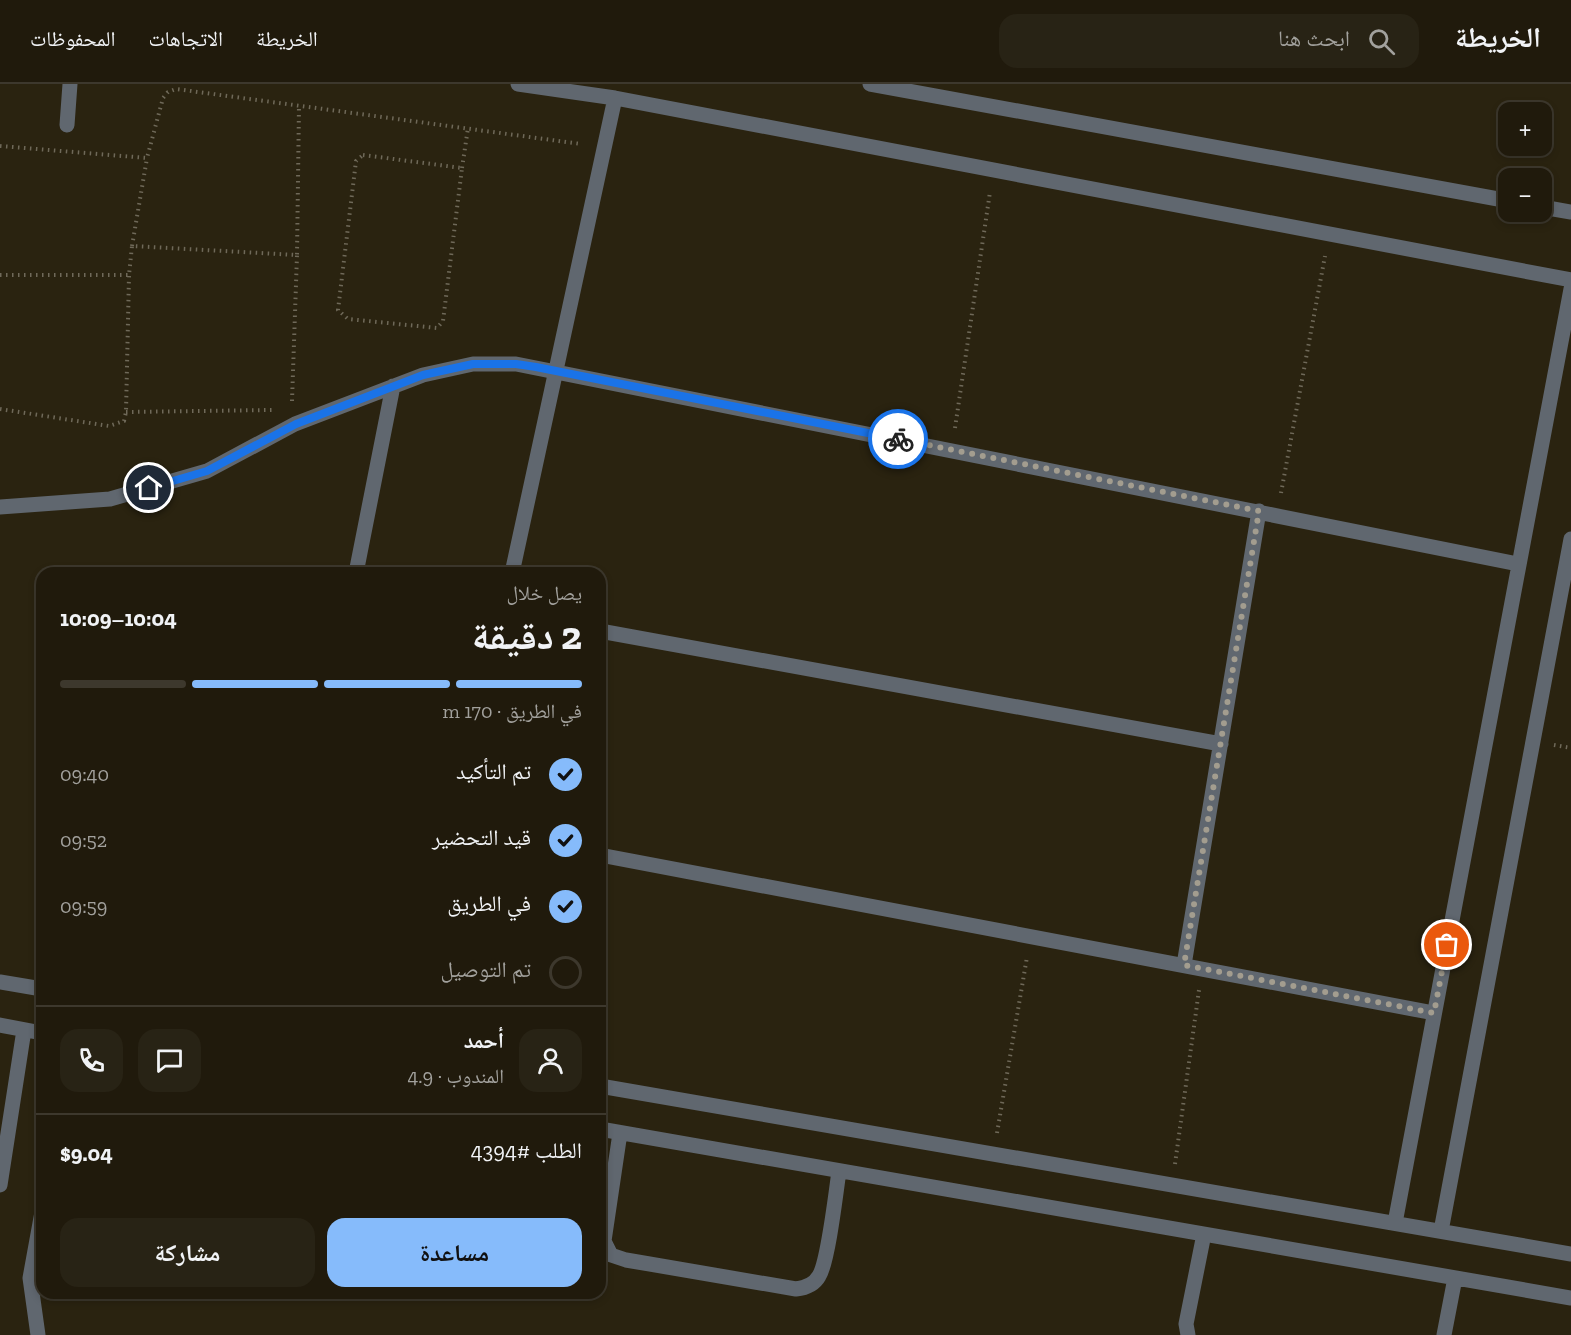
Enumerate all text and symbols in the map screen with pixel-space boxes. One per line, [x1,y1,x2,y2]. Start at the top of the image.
search box [999,14,1419,68]
text: الخريطة [1455,21,1541,54]
text: ابحث هنا [1278,25,1350,52]
icon: search [1365,25,1398,58]
text: المحفوظات [30,26,115,51]
text: الاتجاهات [148,26,223,51]
text: الخريطة [256,26,318,51]
map controls [1498,102,1552,222]
button: + [1498,102,1552,156]
button: − [1498,168,1552,222]
courier [868,409,928,469]
icon: bike [882,423,915,456]
pin [123,462,174,513]
icon: home [132,471,165,504]
text: يصل خلال [506,581,582,605]
text: 10:04–10:09 [60,605,177,632]
text: 2 دقيقة [472,612,582,659]
text: في الطريق · 170 m [442,699,582,723]
text: تم التأكيد [456,758,531,785]
icon: check [549,758,582,791]
text: 09:40 [60,762,109,786]
text: قيد التحضير [432,824,531,851]
icon: check [549,824,582,857]
text: 09:52 [60,828,107,852]
text: في الطريق [447,890,531,917]
icon: check [549,890,582,923]
text: 09:59 [60,894,107,918]
pin [1421,919,1472,970]
icon: bag [1430,928,1463,961]
text: تم التوصيل [441,956,531,983]
text: أحمد [464,1027,504,1054]
button: phone [60,1029,123,1092]
button: chat [138,1029,201,1092]
button: person [519,1029,582,1092]
text: المندوب · 4.9 [408,1064,504,1088]
text: الطلب #4394 [471,1137,582,1164]
text: $9.04 [60,1140,113,1167]
button: مشاركة [60,1218,315,1287]
button: مساعدة [327,1218,582,1287]

